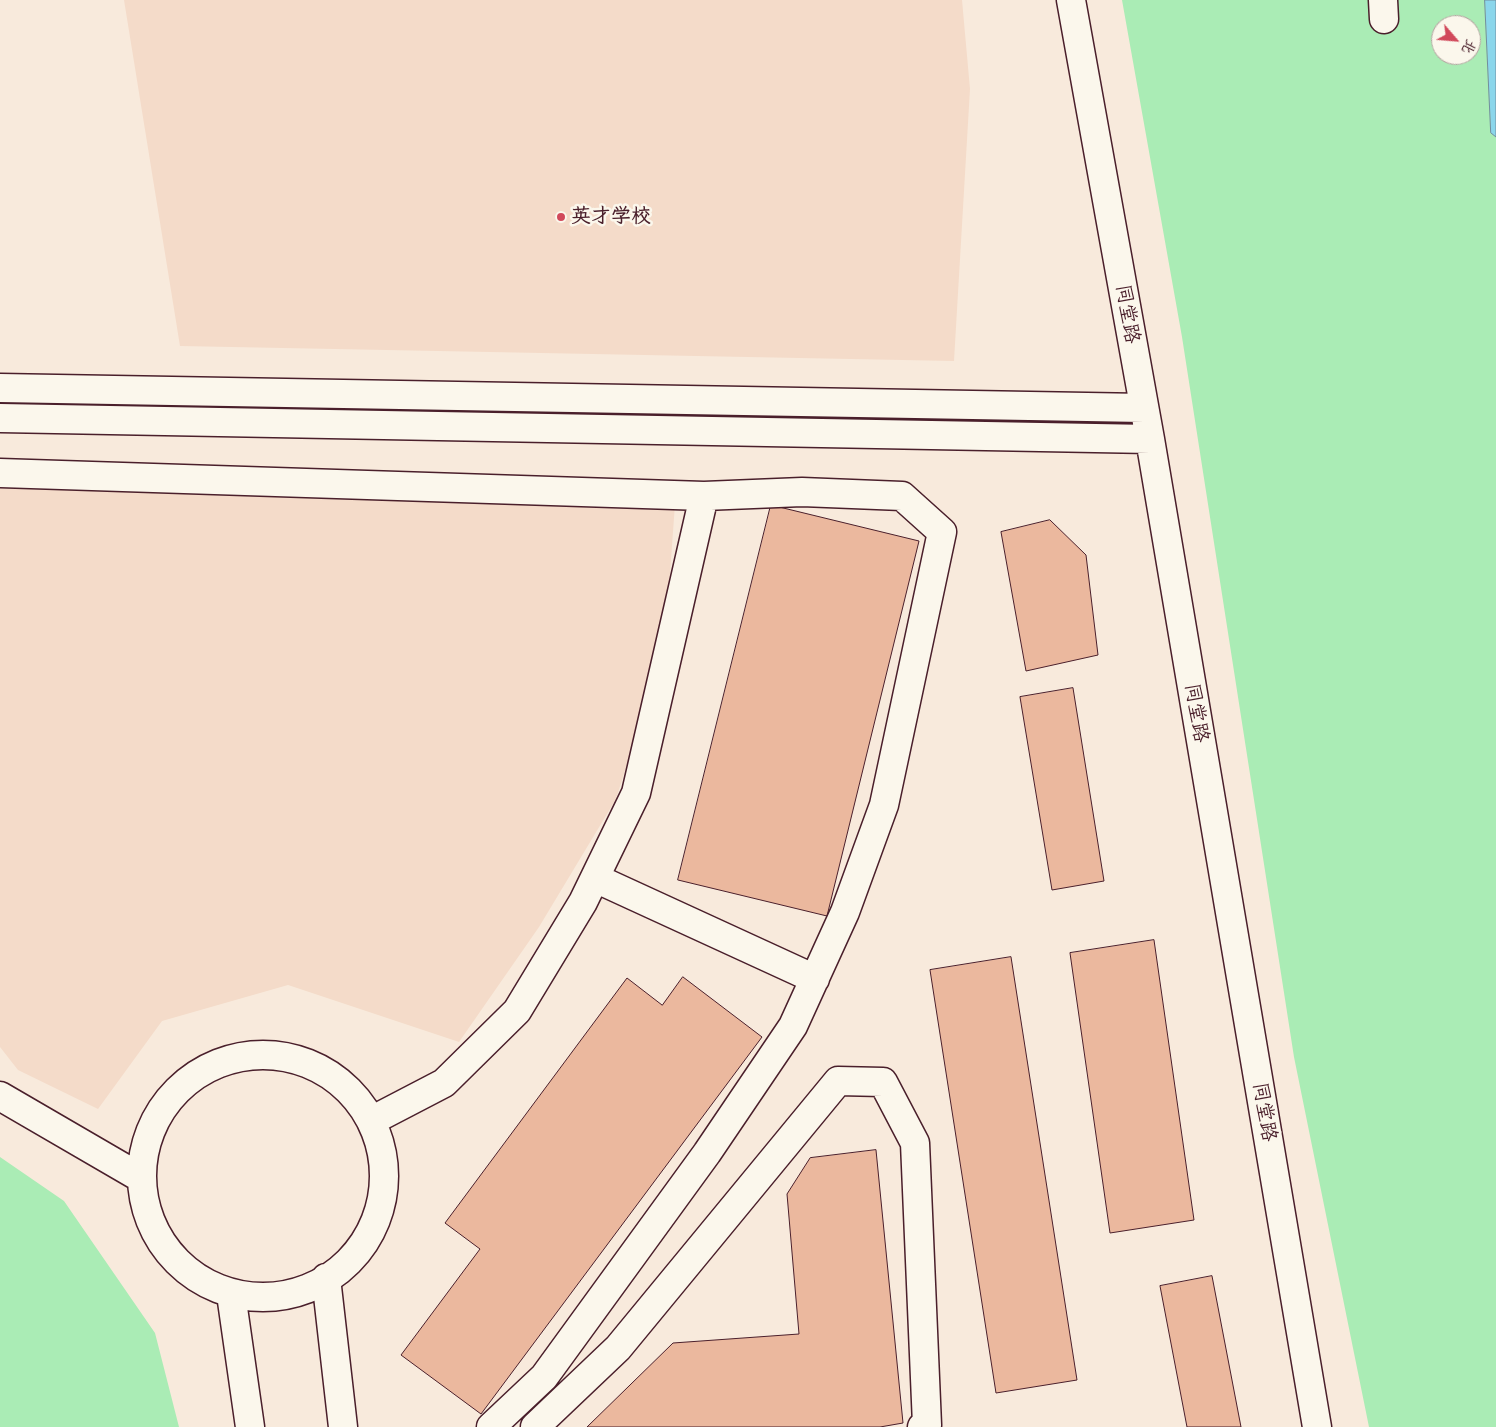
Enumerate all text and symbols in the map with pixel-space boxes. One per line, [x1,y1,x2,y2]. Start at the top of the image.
north arrow [1431,15,1481,65]
text: 北 [1458,36,1480,57]
place label: 英才学校 [571,205,651,229]
marker: 英才学校 [555,211,567,223]
street label: 同堂路 [1110,282,1144,346]
street label: 同堂路 [1179,681,1213,745]
street label: 同堂路 [1247,1080,1281,1144]

